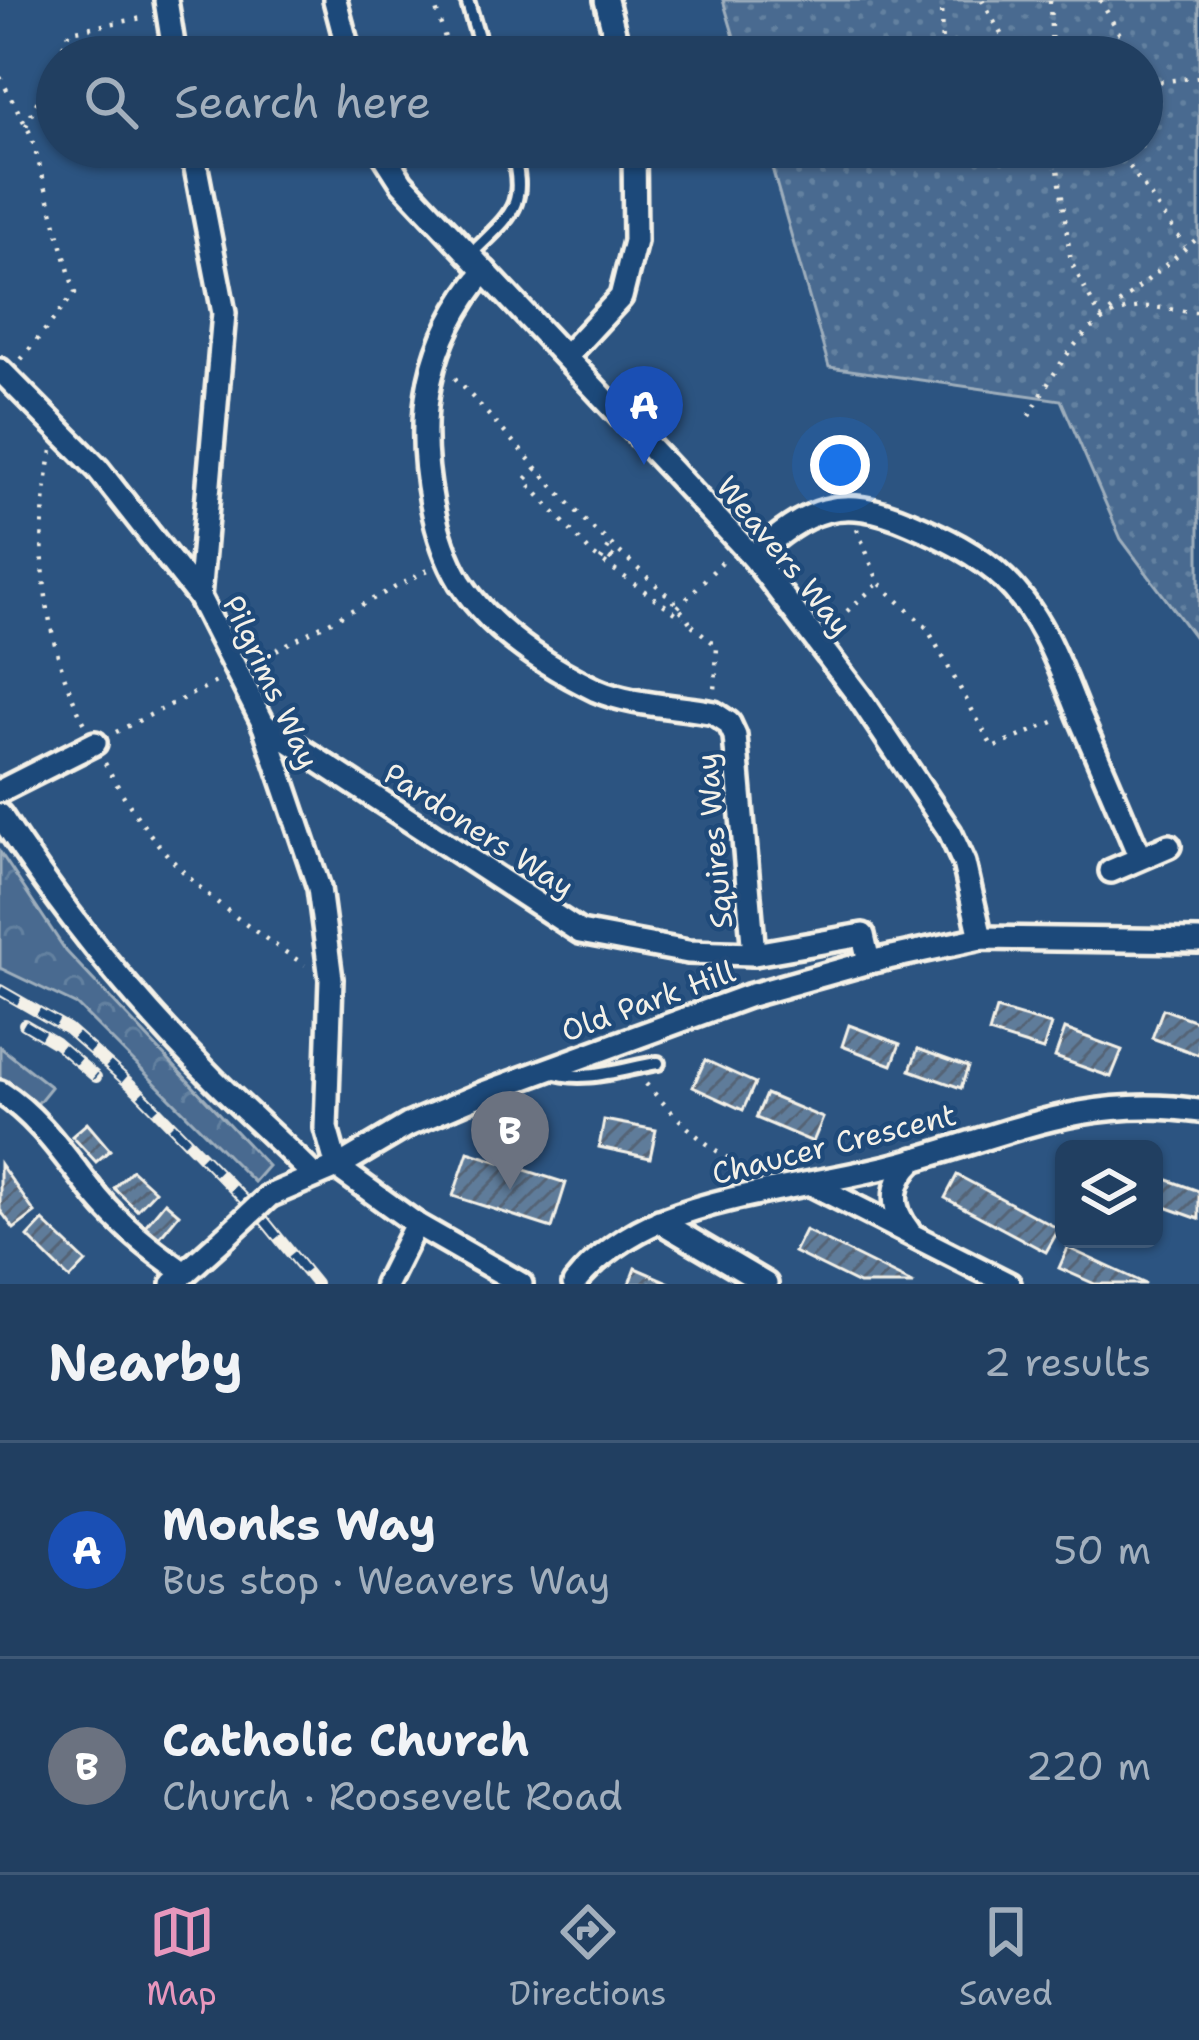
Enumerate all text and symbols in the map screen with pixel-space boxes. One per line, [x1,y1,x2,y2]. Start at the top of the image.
search box [36,36,1163,168]
icon: search [78,69,144,135]
text: Search here [174,72,431,132]
pin: A [605,366,683,465]
your location [810,435,870,495]
street label: Weavers Way [707,467,861,645]
street label: Pilgrims Way [213,589,329,775]
street label: Squires Way [686,752,742,930]
street label: Pardoners Way [376,753,582,907]
street label: Old Park Hill [555,951,741,1051]
pin: B [471,1091,549,1190]
street label: Chaucer Crescent [708,1094,960,1194]
map controls [1055,1140,1163,1248]
button: layers [1055,1140,1163,1248]
text: Nearby [48,1328,243,1396]
text: 2 results [984,1336,1151,1388]
text: Monks Way [162,1494,436,1554]
text: A [72,1524,102,1576]
text: 50 m [1053,1524,1151,1576]
text: Bus stop · Weavers Way [162,1554,610,1606]
text: Catholic Church [162,1710,530,1770]
text: B [75,1740,99,1792]
text: 220 m [1025,1740,1151,1792]
text: Church · Roosevelt Road [162,1770,623,1822]
tab: Map [146,1899,217,2016]
tab: Directions [509,1899,667,2016]
tab: Saved [959,1899,1053,2016]

